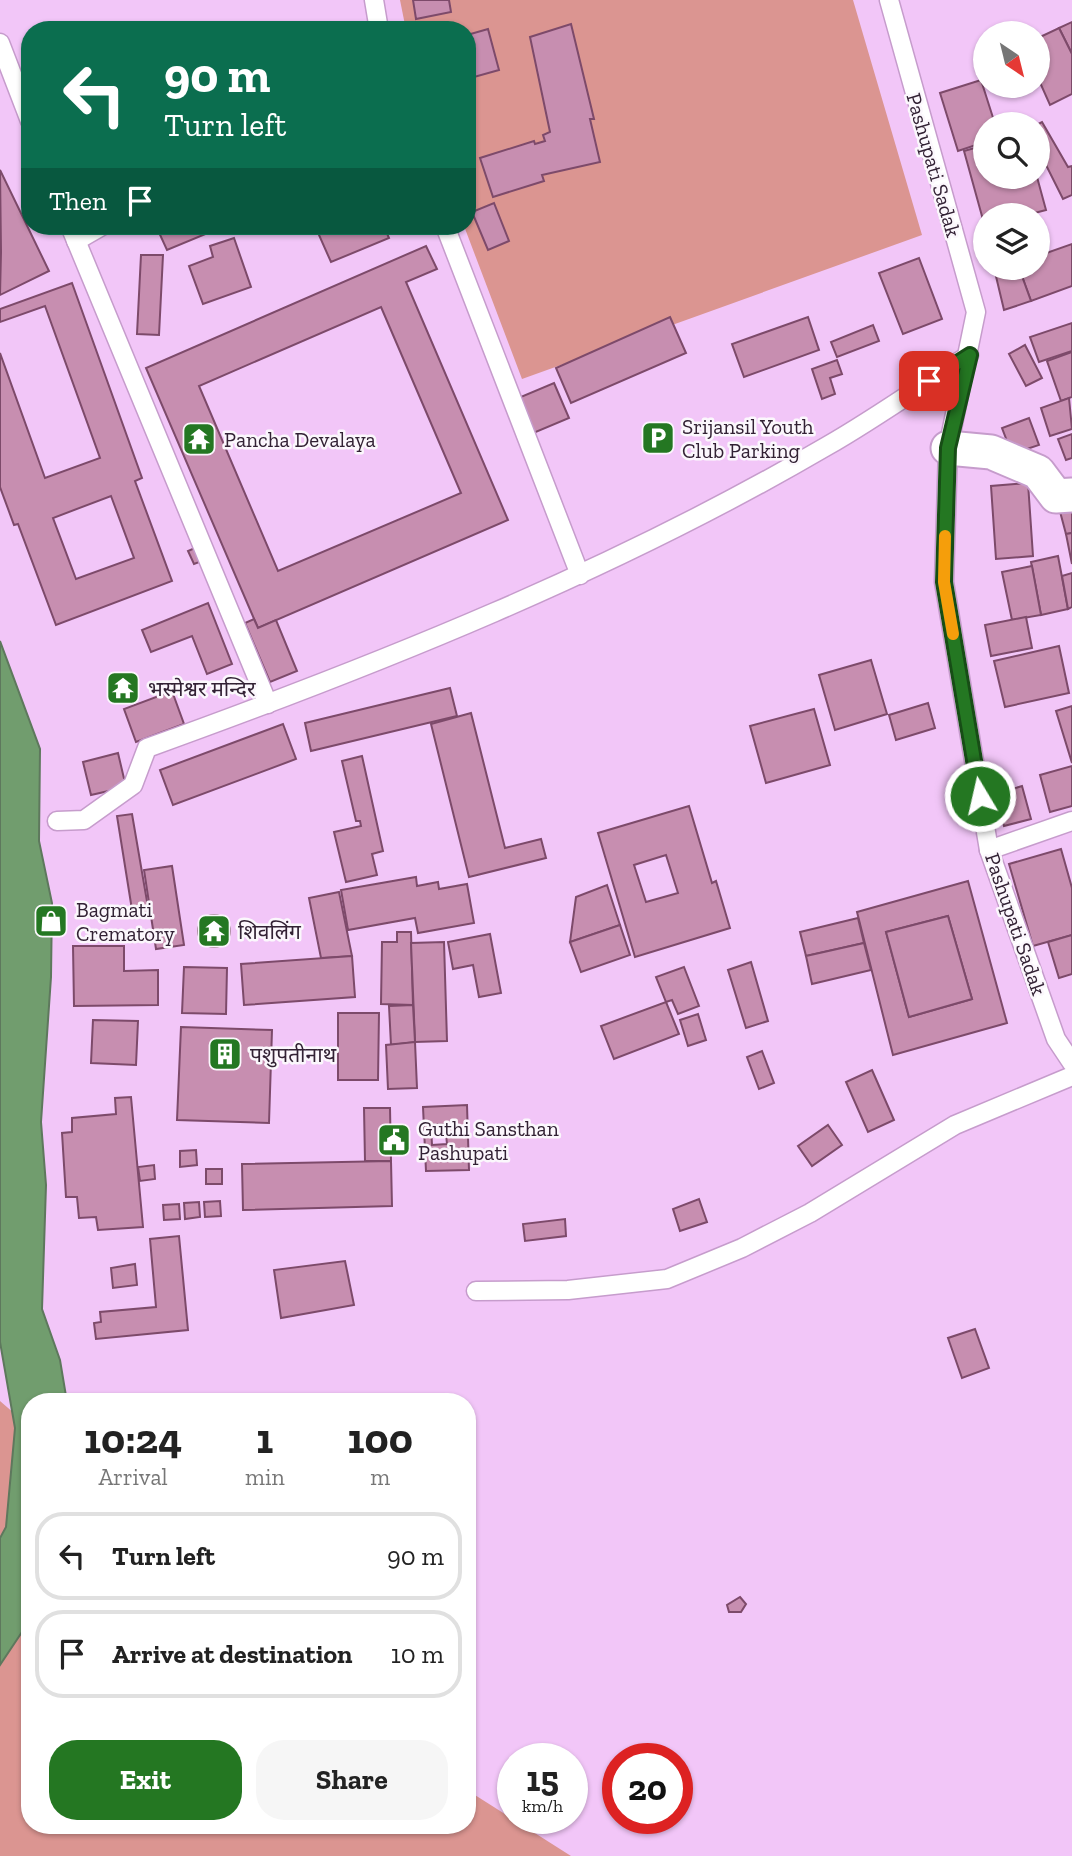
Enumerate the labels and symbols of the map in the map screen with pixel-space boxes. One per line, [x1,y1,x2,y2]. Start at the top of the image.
north arrow [973,21,1050,98]
street label: Pashupati Sadak [901,90,967,240]
pin [899,351,959,411]
place label: Srijansil Youth Club Parking [682,414,814,463]
parking icon: Srijansil Youth Club Parking [639,419,677,457]
temple icon: Pancha Devalaya [180,420,218,458]
place label: Pancha Devalaya [224,427,376,452]
temple icon: भस्मेश्वर मन्दिर [104,669,142,707]
place label: भस्मेश्वर मन्दिर [148,676,256,701]
position arrow [943,759,1017,833]
street label: Pashupati Sadak [980,850,1052,999]
place label: Bagmati Crematory [76,897,175,946]
shop icon: Bagmati Crematory [32,902,70,940]
temple icon: शिवलिंग [195,912,233,950]
place label: शिवलिंग [238,919,302,944]
building icon: पशुपतीनाथ [206,1035,244,1073]
place label: पशुपतीनाथ [250,1042,337,1068]
place label: Guthi Sansthan Pashupati [418,1116,559,1165]
public building icon: Guthi Sansthan Pashupati [375,1121,413,1159]
speed limit sign: 20 [602,1743,693,1834]

